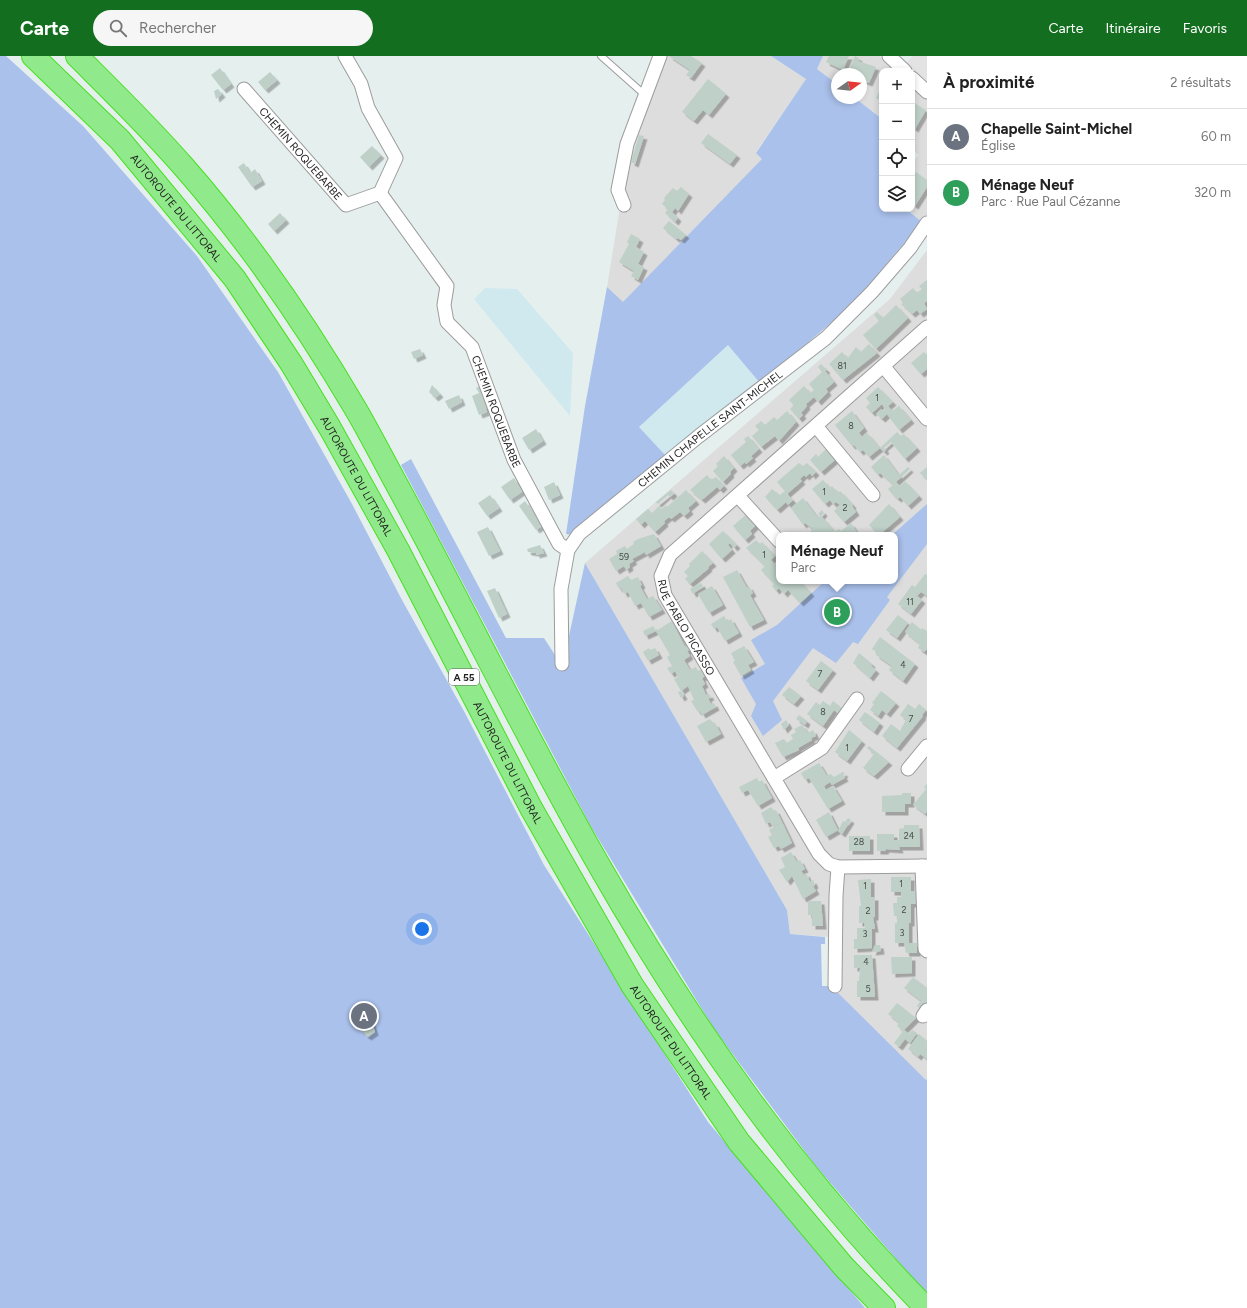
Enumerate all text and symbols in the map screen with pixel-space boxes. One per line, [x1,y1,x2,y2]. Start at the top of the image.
search box [93,10,373,46]
text: Carte [20,17,69,40]
icon: search [107,17,129,39]
text: Rechercher [139,19,216,37]
text: Carte [1049,20,1083,37]
text: Itinéraire [1105,20,1161,37]
text: Favoris [1183,20,1227,37]
north arrow [831,68,867,104]
map controls [879,68,915,212]
button: + [879,68,915,104]
text: À proximité [943,72,1034,92]
text: 2 résultats [1170,75,1231,90]
button: − [879,104,915,140]
street label: CHEMIN ROQUEBARBE [256,105,345,203]
text: Chapelle Saint-Michel [981,120,1132,138]
text: A [951,129,961,144]
text: 60 m [1201,129,1231,144]
text: Église [981,138,1015,153]
button: locate [879,140,915,176]
street label: AUTOROUTE DU LITTORAL [127,152,224,265]
button: layers [879,176,915,212]
text: Ménage Neuf [981,176,1074,194]
text: B [952,185,960,200]
text: 320 m [1194,185,1231,200]
text: Parc · Rue Paul Cézanne [981,194,1120,209]
street label: CHEMIN ROQUEBARBE [469,354,523,470]
house number: 81 [837,360,847,371]
street label: CHEMIN CHAPELLE SAINT-MICHEL [635,368,785,490]
house number: 1 [875,392,879,403]
street label: AUTOROUTE DU LITTORAL [317,414,395,539]
house number: 8 [848,420,854,431]
house number: 1 [822,486,826,497]
house number: 2 [842,502,848,513]
popup [776,532,898,584]
text: Ménage Neuf [791,542,883,560]
house number: 1 [762,549,766,560]
house number: 59 [619,551,629,562]
text: Parc [791,560,816,575]
street label: RUE PABLO PICASSO [655,578,718,678]
house number: 11 [906,596,914,607]
pin: B [824,597,850,627]
house number: 4 [900,659,906,670]
house number: 7 [818,668,823,679]
road number: A 55 [449,669,479,685]
street label: AUTOROUTE DU LITTORAL [470,700,545,826]
house number: 8 [820,706,826,717]
house number: 7 [909,713,914,724]
house number: 1 [845,742,849,753]
house number: 24 [904,830,915,841]
house number: 28 [854,836,865,847]
house number: 1 [899,878,903,889]
house number: 1 [863,880,867,891]
house number: 2 [901,904,907,915]
house number: 2 [865,905,871,916]
your location [412,919,432,939]
house number: 3 [900,927,905,938]
house number: 3 [863,928,868,939]
house number: 4 [863,956,869,967]
street label: AUTOROUTE DU LITTORAL [627,983,714,1102]
house number: 5 [865,983,871,994]
pin: A [351,1001,377,1031]

